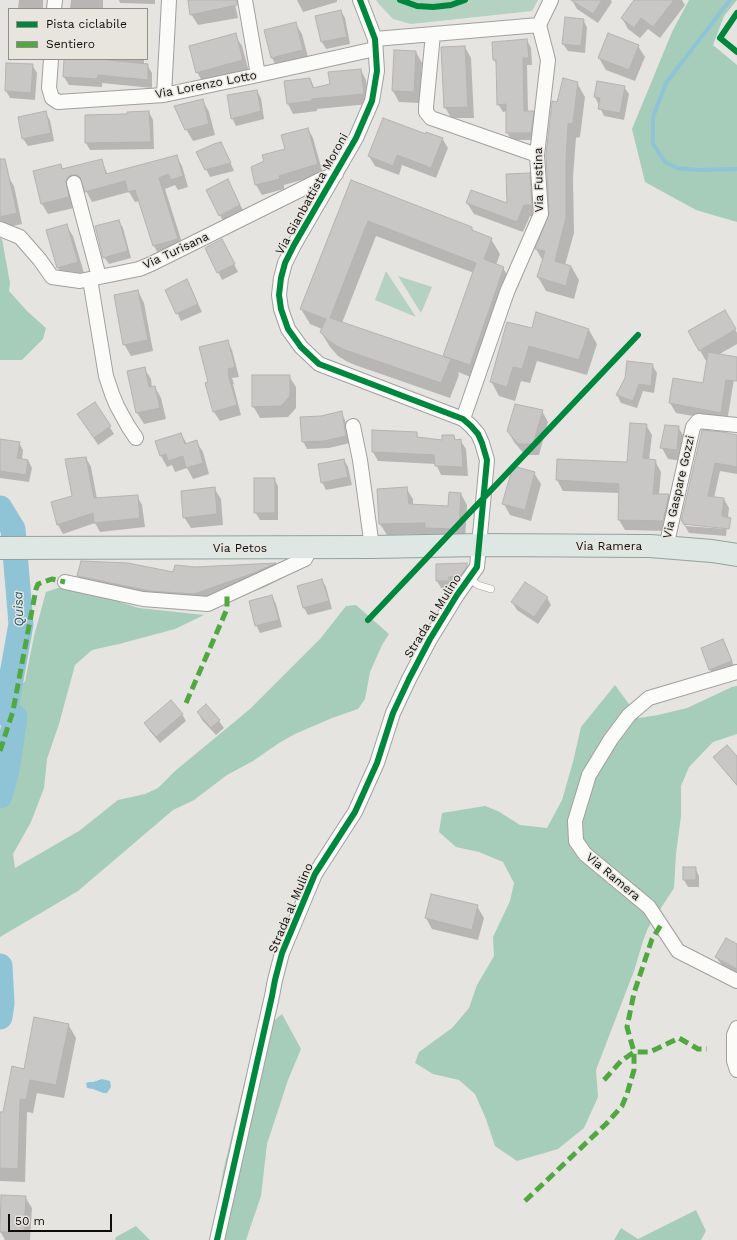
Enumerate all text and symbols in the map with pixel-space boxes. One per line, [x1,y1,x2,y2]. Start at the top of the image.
legend [8,8,148,60]
text: Pista ciclabile [46,17,127,31]
text: Sentiero [46,37,95,51]
street label: Via Lorenzo Lotto [154,68,258,102]
street label: Via Gianbattista Moroni [273,131,351,257]
street label: Via Fustina [531,147,547,213]
street label: Via Turisana [141,229,211,273]
street label: Via Gaspare Gozzi [660,434,698,540]
street label: Via Ramera [576,539,642,553]
street label: Via Petos [213,541,267,555]
street label: Strada al Mulino [401,571,465,661]
water label: Quisa [11,591,27,627]
street label: Via Ramera [583,850,643,904]
street label: Strada al Mulino [266,861,316,955]
scale bar [10,1206,114,1232]
text: 50 m [15,1214,45,1228]

